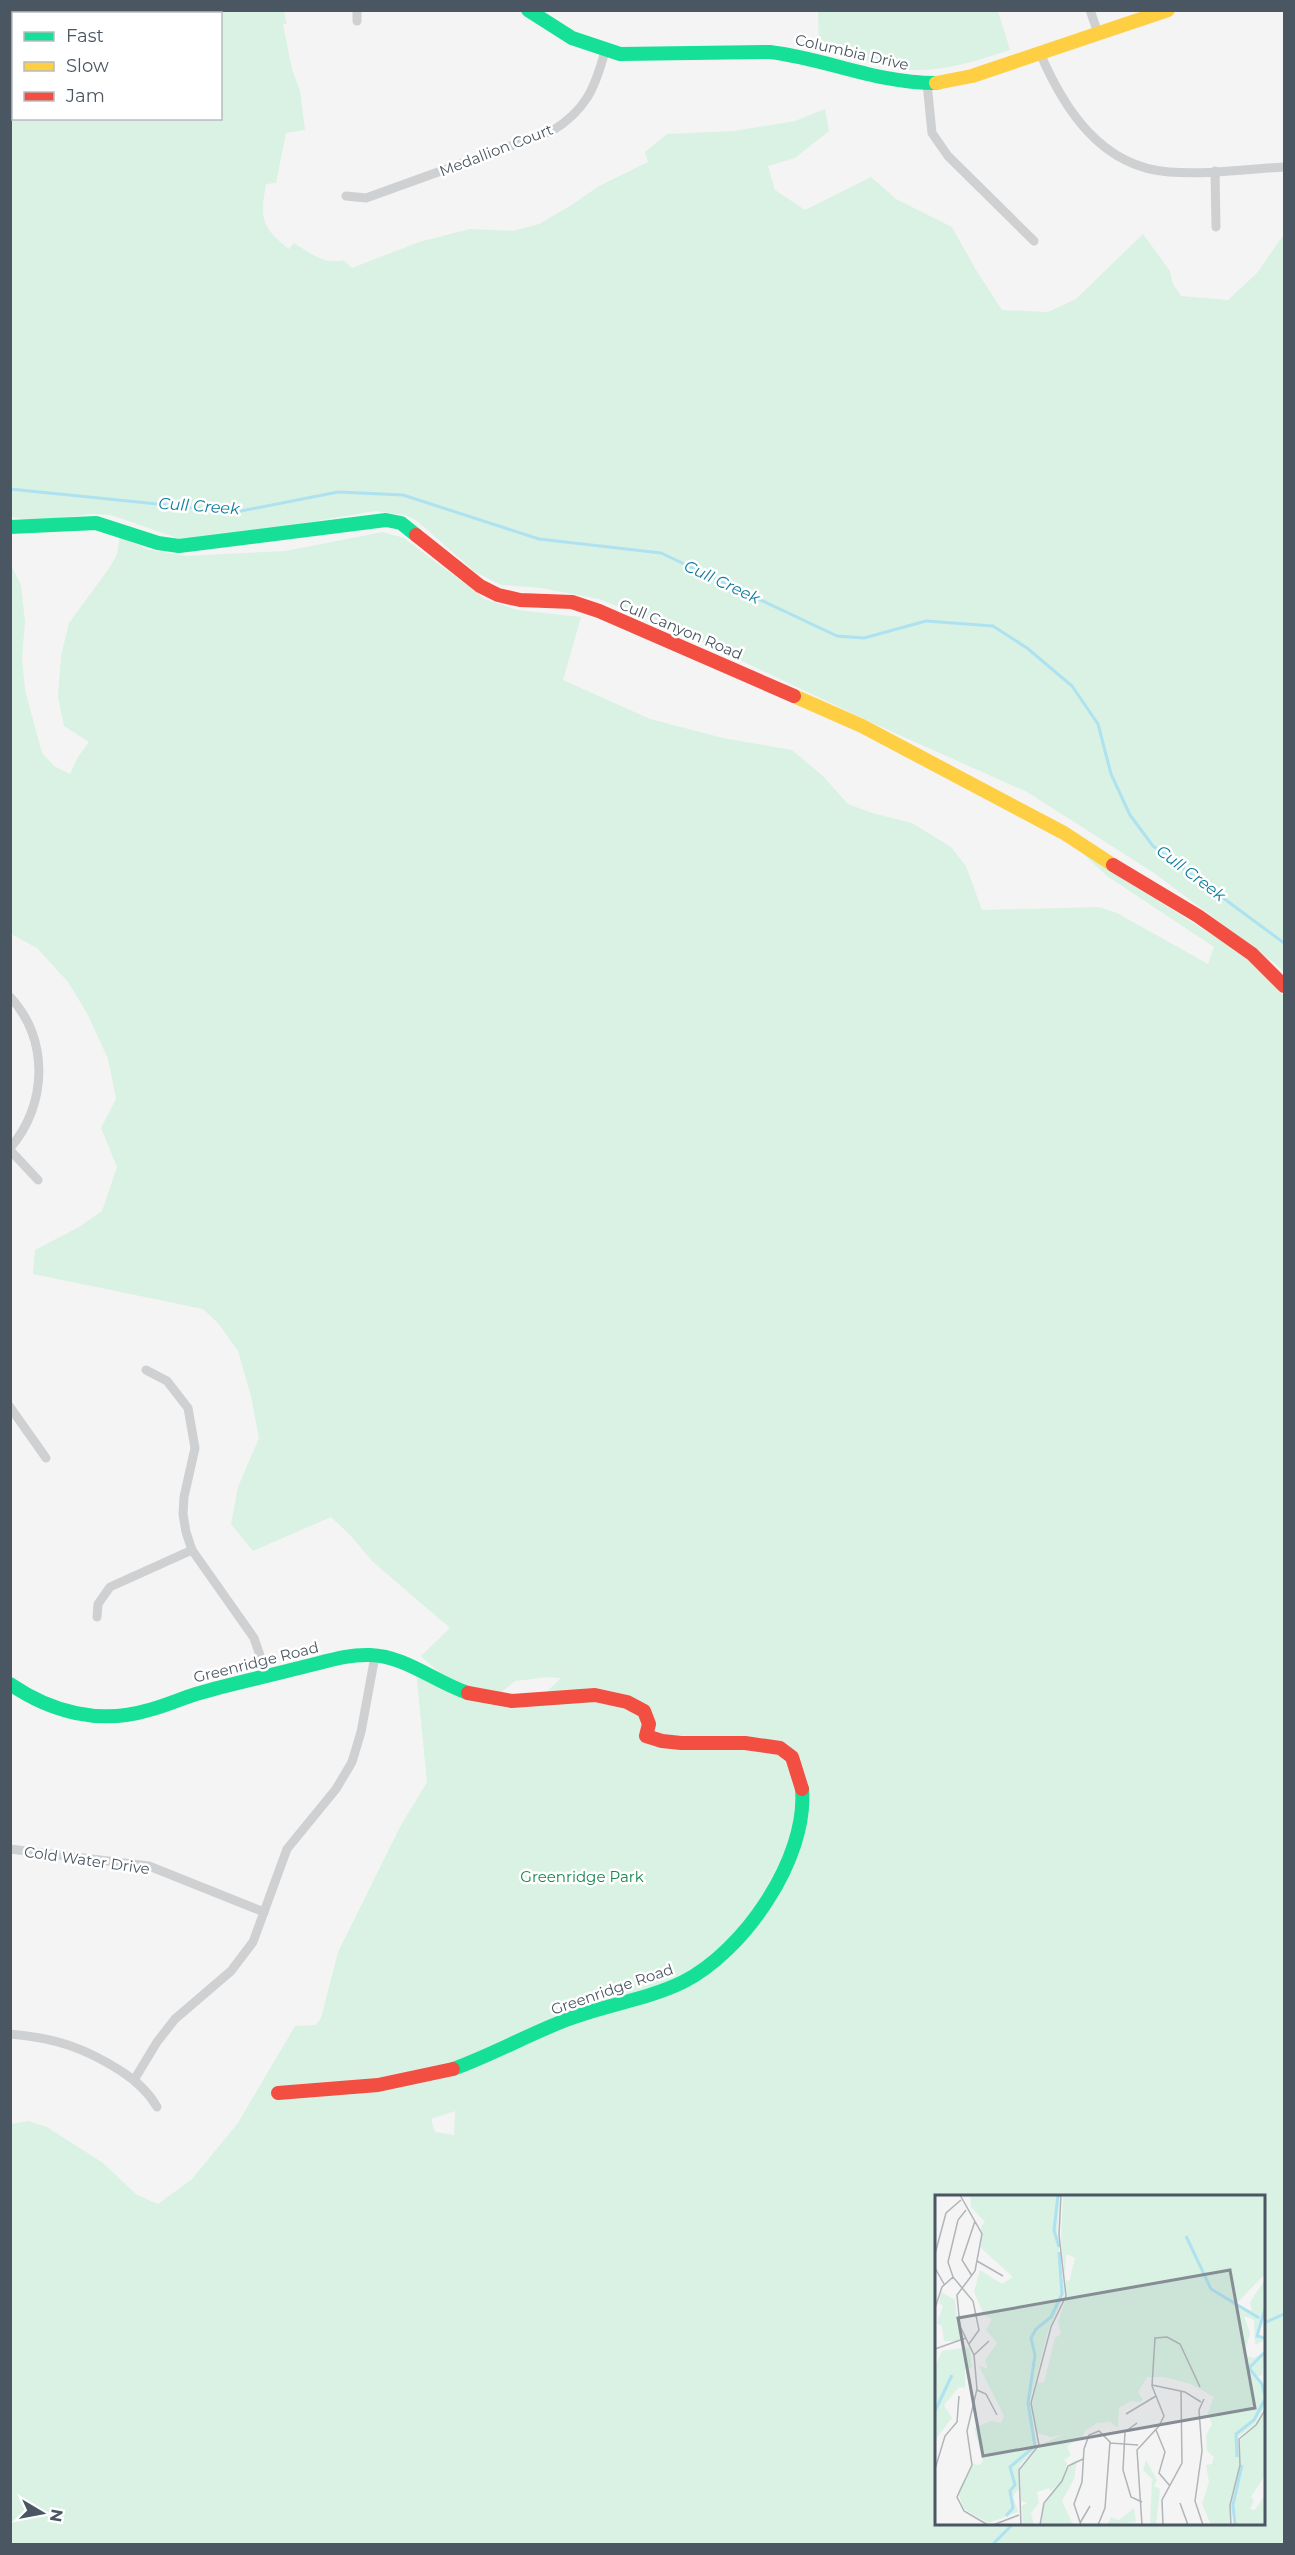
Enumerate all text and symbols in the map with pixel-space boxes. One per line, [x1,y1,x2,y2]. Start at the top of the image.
legend [12,12,222,120]
text: Fast [66,25,104,47]
street label: Columbia Drive [793,30,911,74]
text: Slow [66,55,109,77]
text: Jam [65,85,105,107]
street label: Medallion Court [437,120,555,180]
water label: Cull Creek [158,494,242,518]
water label: Cull Creek [681,556,764,608]
street label: Cull Canyon Road [616,594,746,664]
water label: Cull Creek [1153,841,1230,906]
street label: Greenridge Road [191,1637,321,1687]
street label: Cold Water Drive [23,1842,151,1878]
park label: Greenridge Park [520,1867,644,1886]
street label: Greenridge Road [548,1959,676,2019]
inset map [935,2195,1265,2525]
north arrow [12,2483,72,2543]
text: N [46,2507,67,2524]

